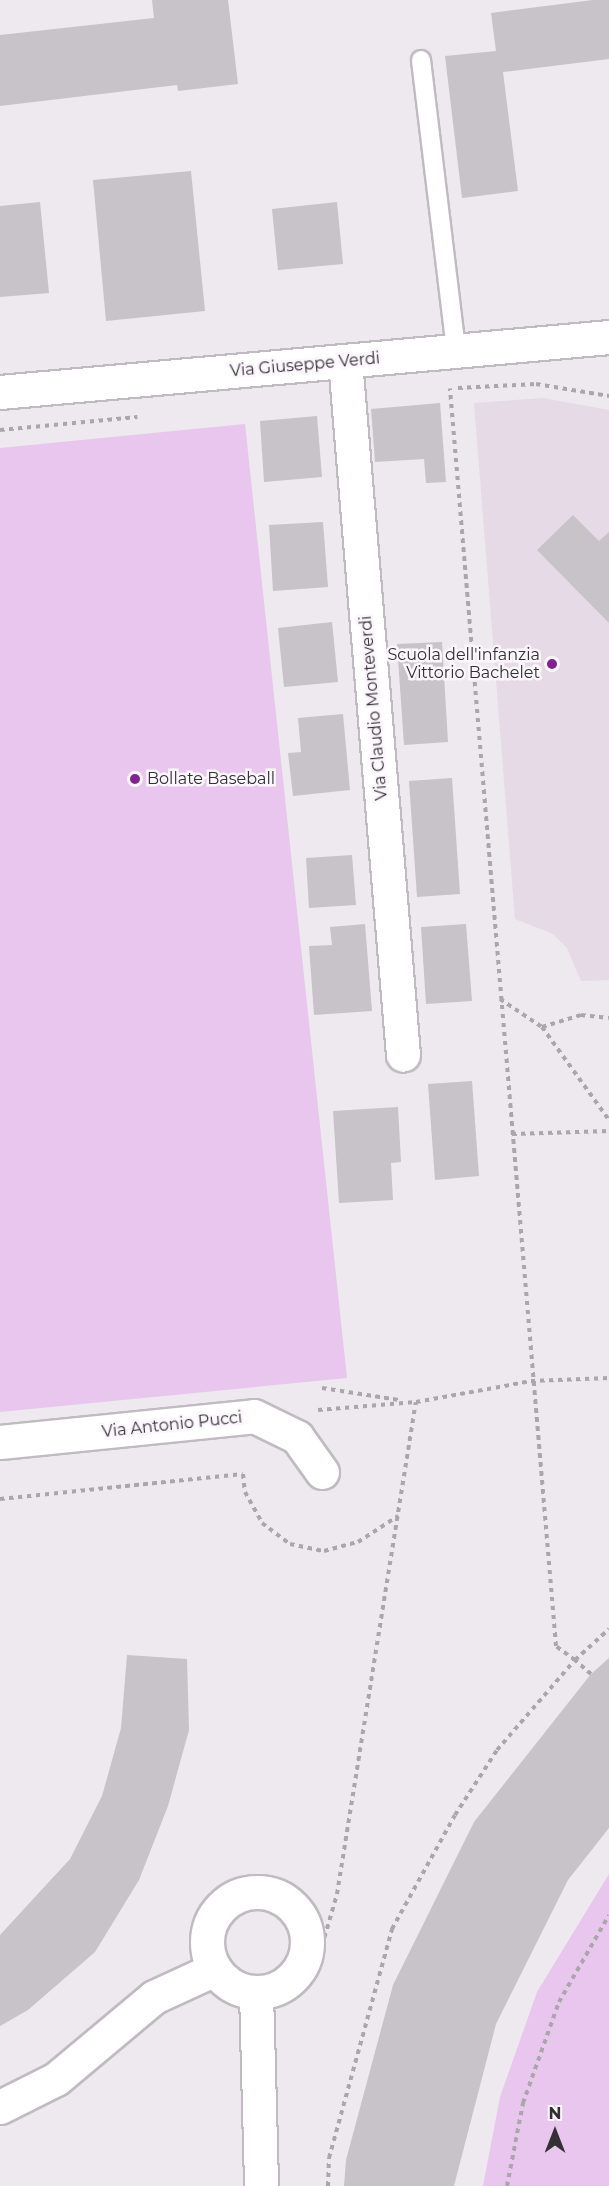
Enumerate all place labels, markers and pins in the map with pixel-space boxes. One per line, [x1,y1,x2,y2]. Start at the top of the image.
place label: Scuola dell'infanzia Vittorio Bachelet [388,645,540,683]
marker: Scuola dell'infanzia Vittorio Bachelet [545,657,559,671]
place label: Bollate Baseball [147,769,275,789]
marker: Bollate Baseball [128,772,142,786]

